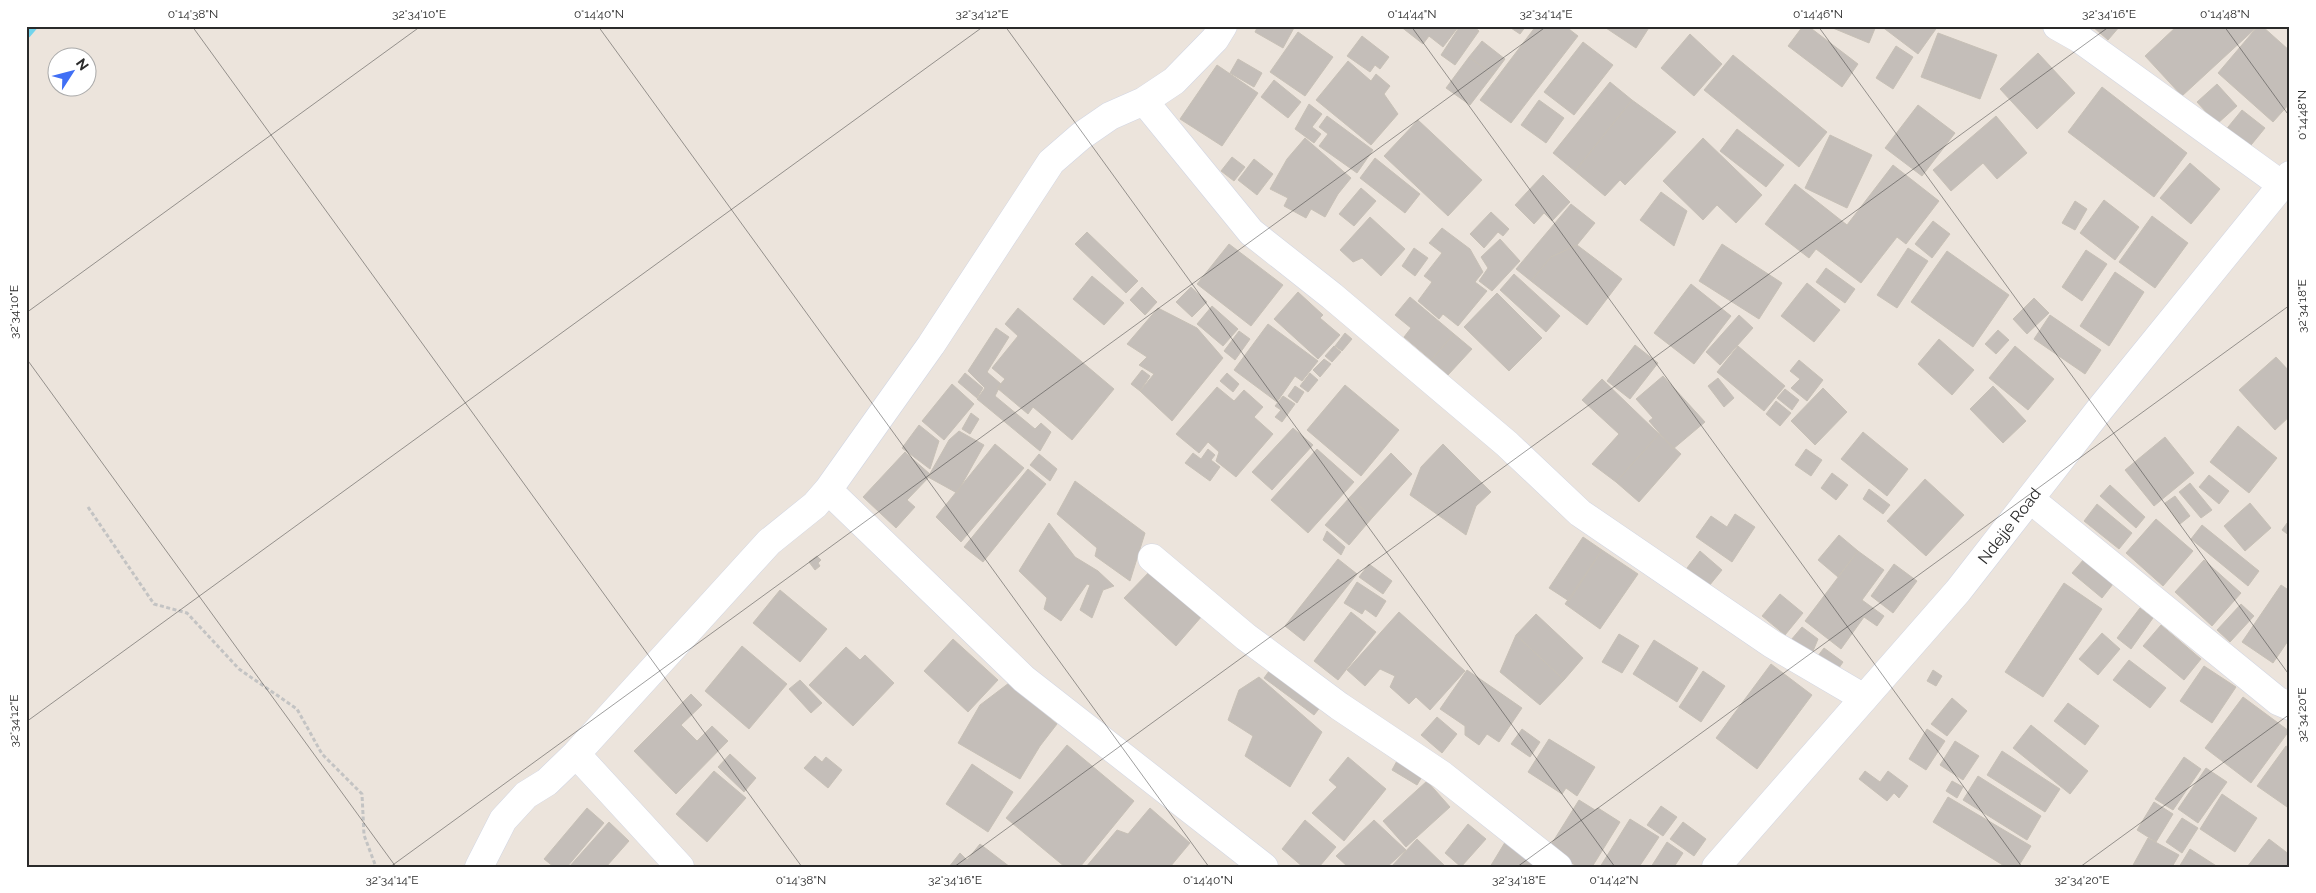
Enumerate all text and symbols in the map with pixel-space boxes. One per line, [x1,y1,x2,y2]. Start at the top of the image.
text: 0°14'38"N [168,7,218,21]
text: 32°34'10"E [392,7,446,21]
text: 0°14'40"N [574,7,624,21]
text: 32°34'12"E [956,7,1008,21]
text: 0°14'44"N [1387,7,1437,21]
text: 32°34'14"E [1519,7,1573,21]
text: 0°14'46"N [1793,7,1843,21]
text: 32°34'16"E [2082,7,2136,21]
text: 0°14'48"N [2200,7,2250,21]
north arrow [48,48,98,98]
text: N [73,55,92,73]
text: 0°14'48"N [2295,90,2309,140]
text: 32°34'18"E [2295,279,2309,333]
text: 32°34'10"E [7,285,21,339]
street label: Ndejje Road [1974,484,2045,567]
text: 32°34'20"E [2295,687,2309,743]
text: 32°34'12"E [7,695,21,747]
text: 32°34'14"E [365,873,419,887]
text: 0°14'38"N [776,873,826,887]
text: 32°34'16"E [928,873,982,887]
text: 0°14'40"N [1183,873,1233,887]
text: 32°34'18"E [1492,873,1546,887]
text: 0°14'42"N [1590,873,1638,887]
text: 32°34'20"E [2054,873,2110,887]

